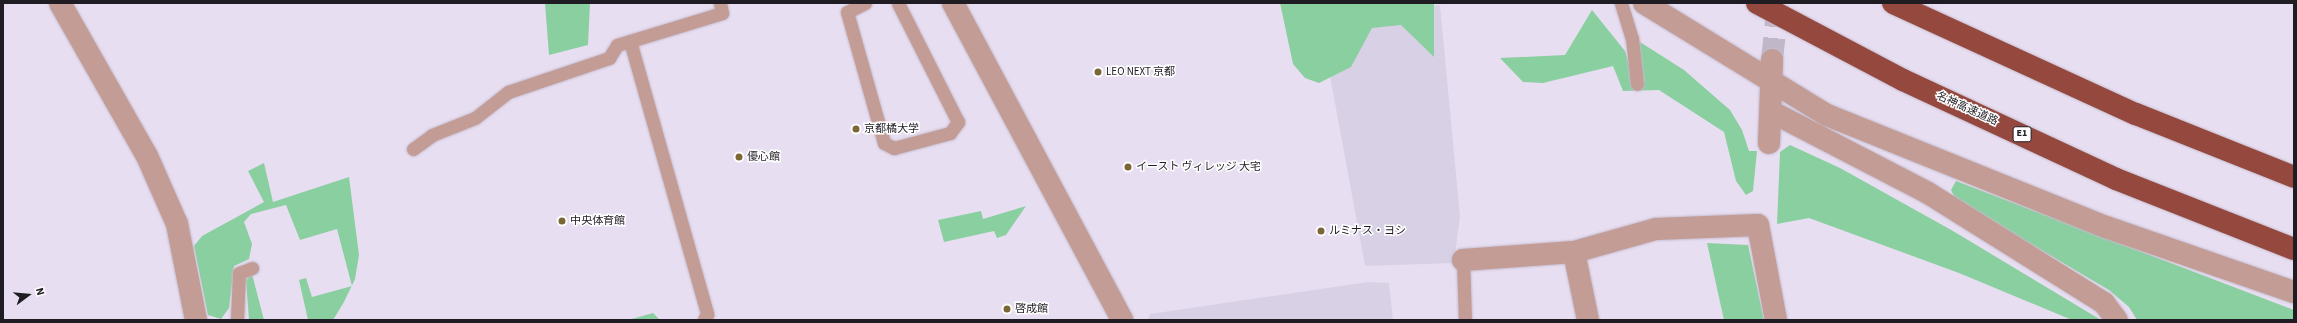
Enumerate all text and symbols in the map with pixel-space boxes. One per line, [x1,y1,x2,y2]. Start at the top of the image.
place label: LEO NEXT 京都 [1106,65,1175,79]
marker: LEO NEXT 京都 [1093,67,1103,77]
street label: 名神高速道路 [1934,90,2000,128]
place label: 京都橘大学 [864,122,919,136]
marker: 京都橘大学 [851,124,861,134]
road number: E1 [2012,126,2032,142]
place label: 優心館 [747,150,780,164]
marker: 優心館 [734,152,744,162]
place label: イースト ヴィレッジ 大宅 [1136,160,1261,174]
marker: イースト ヴィレッジ 大宅 [1123,162,1133,172]
place label: 中央体育館 [570,214,625,228]
marker: 中央体育館 [557,216,567,226]
place label: ルミナス・ヨシ [1329,224,1406,238]
marker: ルミナス・ヨシ [1316,226,1326,236]
north arrow [8,275,48,315]
text: N [32,286,48,297]
place label: 啓成館 [1015,302,1048,316]
marker: 啓成館 [1002,304,1012,314]

